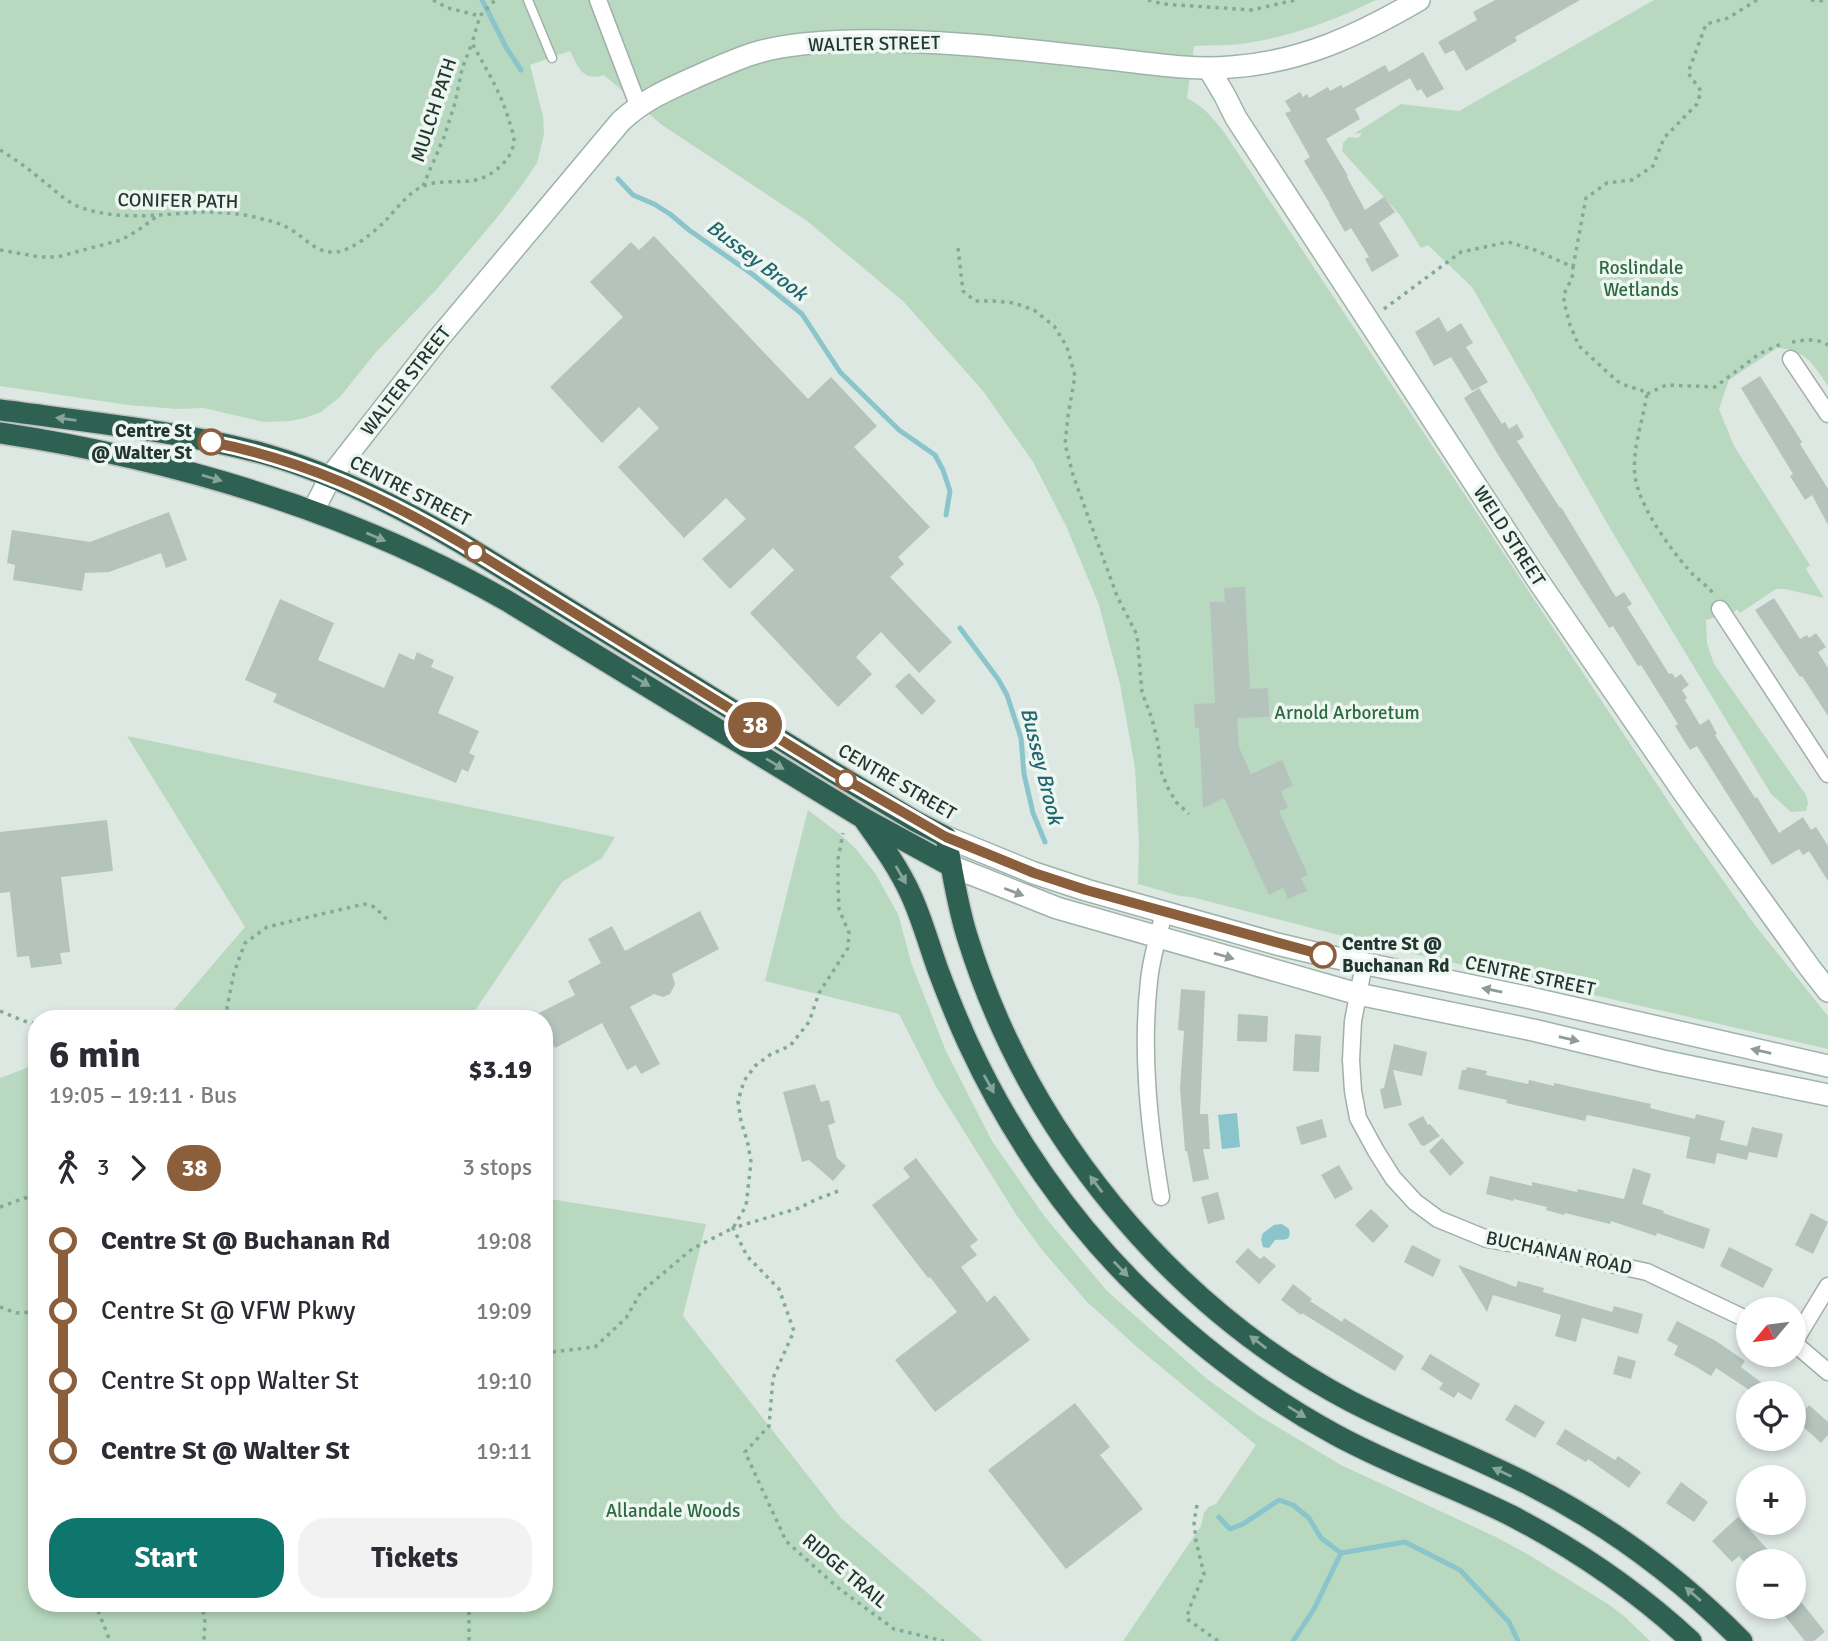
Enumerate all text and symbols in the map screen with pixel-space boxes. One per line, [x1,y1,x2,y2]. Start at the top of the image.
street label: WALTER STREET [808,31,941,57]
street label: MULCH PATH [406,55,462,165]
street label: CONIFER PATH [117,188,239,214]
water label: Bussey Brook [702,214,814,308]
park label: Roslindale Wetlands [1599,256,1683,302]
street label: WALTER STREET [356,321,457,441]
one-way arrow [55,413,77,424]
place label: Centre St @ Walter St [91,419,192,465]
marker: Centre St @ Walter St [198,429,224,455]
street label: CENTRE STREET [346,450,475,532]
one-way arrow [201,473,223,484]
street label: WELD STREET [1468,481,1551,591]
one-way arrow [366,532,387,543]
unlabelled marker [465,542,485,562]
one-way arrow [631,675,650,688]
park label: Arnold Arboretum [1274,701,1420,725]
line badge: 38 [724,702,786,748]
water label: Bussey Brook [1015,705,1070,829]
text: 38 [742,710,768,740]
street label: CENTRE STREET [834,738,961,826]
one-way arrow [766,757,785,770]
unlabelled marker [836,770,856,790]
one-way arrow [894,865,906,885]
one-way arrow [1004,887,1025,898]
place label: Centre St @ Buchanan Rd [1342,932,1450,978]
marker: Centre St @ Buchanan Rd [1310,942,1336,968]
street label: CENTRE STREET [1463,950,1598,1002]
one-way arrow [1213,951,1234,961]
one-way arrow [1481,985,1503,996]
text: 6 min [49,1031,141,1078]
one-way arrow [1558,1034,1580,1045]
one-way arrow [1750,1045,1772,1056]
text: $3.19 [468,1054,532,1086]
one-way arrow [983,1075,995,1094]
text: 19:05 – 19:11 · Bus [49,1081,237,1110]
icon: walk [49,1149,87,1187]
icon: forward [119,1149,157,1187]
text: 3 [97,1153,109,1182]
text: 38 [181,1153,207,1183]
text: 3 stops [462,1153,532,1182]
one-way arrow [1089,1175,1104,1193]
text: Centre St @ Buchanan Rd [101,1225,390,1257]
street label: BUCHANAN ROAD [1484,1226,1634,1280]
text: 19:08 [476,1227,532,1256]
one-way arrow [1112,1260,1128,1277]
text: Centre St @ VFW Pkwy [101,1295,355,1327]
text: 19:09 [476,1297,532,1326]
north arrow [1736,1297,1806,1367]
map controls [1736,1297,1806,1619]
one-way arrow [1249,1335,1268,1349]
text: Centre St opp Walter St [101,1365,359,1397]
text: 19:10 [476,1367,532,1396]
button: locate [1736,1381,1806,1451]
one-way arrow [1287,1405,1306,1418]
text: Centre St @ Walter St [101,1435,350,1467]
text: 19:11 [476,1437,532,1466]
button: + [1736,1465,1806,1535]
one-way arrow [1492,1466,1512,1478]
park label: Allandale Woods [606,1499,740,1523]
button: Start [49,1518,284,1598]
button: Tickets [298,1518,532,1598]
street label: RIDGE TRAIL [797,1528,893,1614]
button: − [1736,1549,1806,1619]
one-way arrow [1684,1587,1701,1602]

